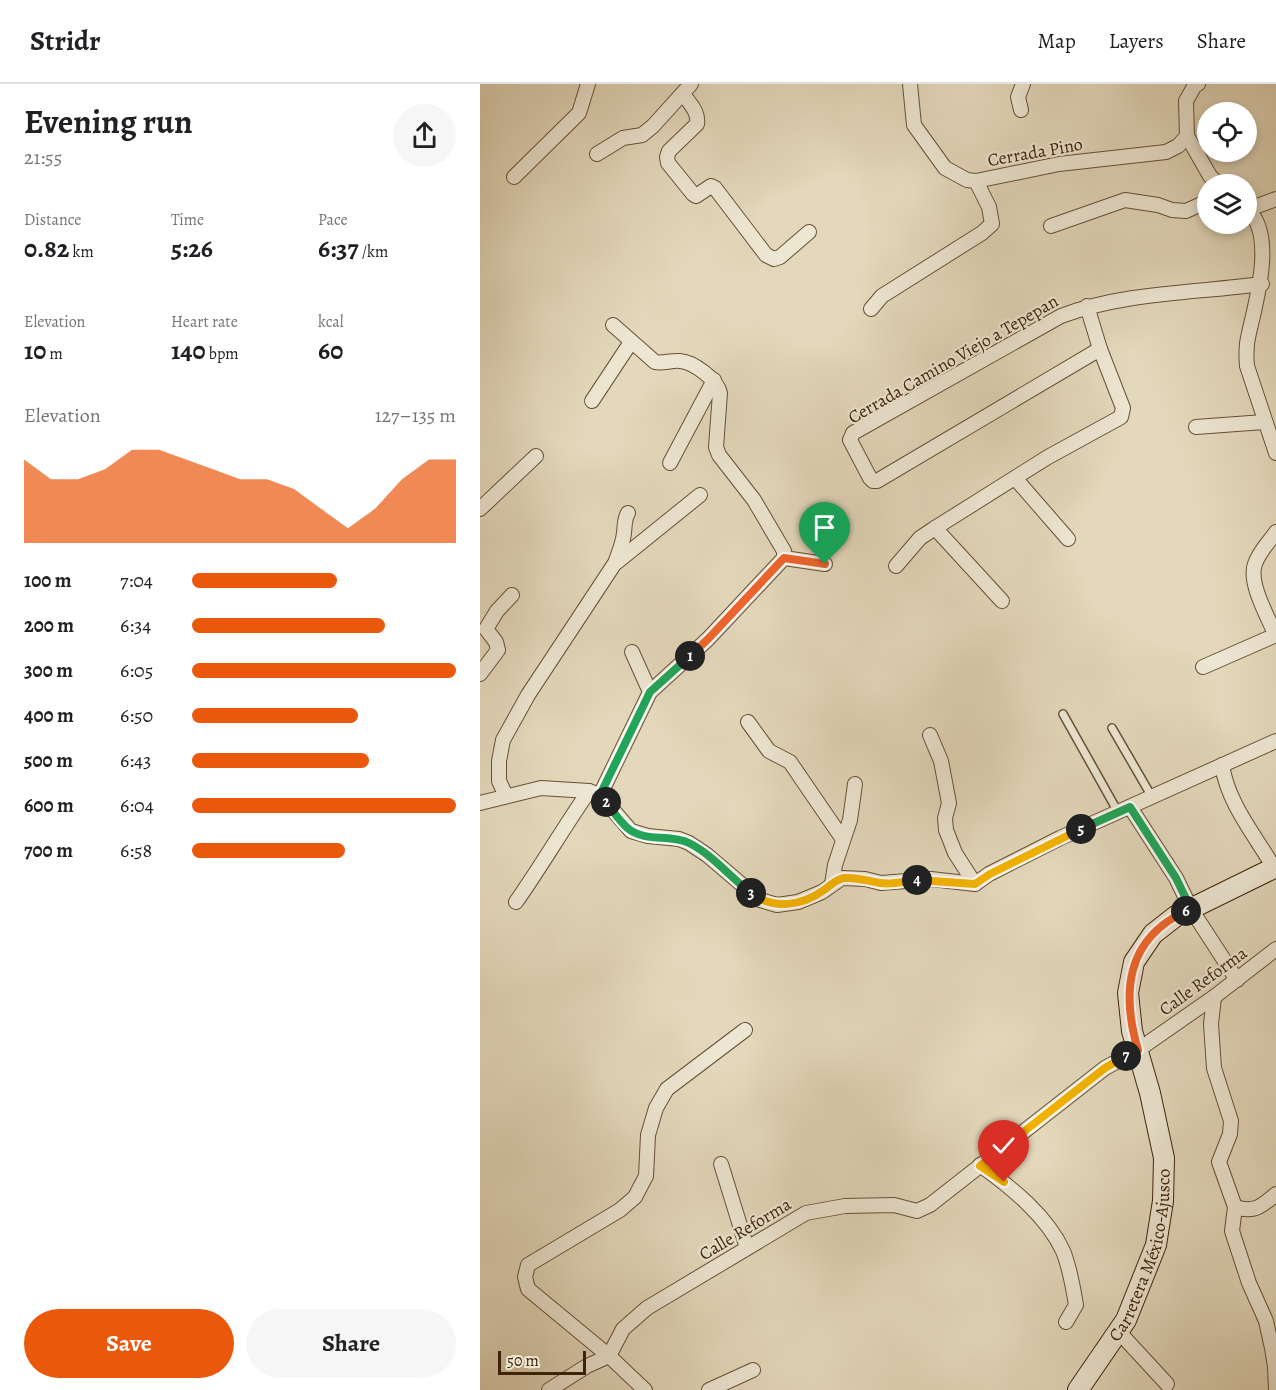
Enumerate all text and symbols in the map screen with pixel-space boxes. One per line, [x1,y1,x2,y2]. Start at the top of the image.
text: Stridr [30,22,101,60]
text: Map [1037,27,1076,55]
text: Layers [1109,27,1164,55]
text: Share [1197,27,1246,55]
text: Evening run [24,99,193,144]
map controls [1197,102,1257,234]
button: locate [1197,102,1257,162]
button: share [393,104,456,167]
street label: Cerrada Pino [986,132,1084,172]
text: 21:55 [24,144,62,171]
button: layers [1197,174,1257,234]
text: Distance [24,209,81,231]
text: Time [171,209,204,231]
text: Pace [318,209,348,231]
text: 0.82 [24,231,69,266]
text: 5:26 [171,231,213,266]
text: 6:37 [318,231,359,266]
text: km [69,241,94,263]
text: /km [359,241,388,263]
street label: Cerrada Camino Viejo a Tepepan [843,289,1063,429]
text: Elevation [24,311,85,333]
text: Heart rate [171,311,238,333]
text: kcal [318,311,344,333]
text: 10 [24,333,46,368]
text: 140 [171,333,206,368]
text: 60 [318,333,343,368]
text: m [46,343,63,365]
text: bpm [206,343,239,365]
text: Elevation [24,402,101,429]
text: 127–135 m [375,402,456,429]
pin [799,502,850,564]
icon: arrive [808,511,841,544]
text: 100 m [24,567,72,594]
text: 7:04 [120,567,153,594]
text: 200 m [24,612,74,639]
text: 6:34 [120,612,151,639]
pin: 1 [675,641,705,671]
text: 1 [687,645,693,667]
text: 300 m [24,657,73,684]
text: 6:05 [120,657,153,684]
text: 400 m [24,702,74,729]
text: 6:50 [120,702,153,729]
text: 500 m [24,747,73,774]
text: 6:43 [120,747,151,774]
pin: 2 [591,787,621,817]
text: 2 [602,791,610,813]
text: 600 m [24,792,74,819]
text: 6:04 [120,792,154,819]
pin: 5 [1066,814,1096,844]
text: 5 [1078,818,1084,840]
text: 700 m [24,837,73,864]
text: 6:58 [120,837,152,864]
pin: 4 [902,865,932,895]
text: 4 [913,869,921,891]
pin: 3 [736,878,766,908]
text: 3 [748,882,754,904]
pin: 6 [1171,896,1201,926]
text: 6 [1182,900,1190,922]
street label: Calle Reforma [1154,941,1252,1021]
pin: 7 [1111,1041,1141,1071]
text: 7 [1123,1045,1129,1067]
pin [978,1120,1029,1182]
icon: check [987,1129,1020,1162]
street label: Carretera México-Ajusco [1103,1168,1176,1346]
street label: Calle Reforma [694,1192,796,1266]
button: Save [24,1309,234,1378]
button: Share [246,1309,456,1378]
scale bar [498,1348,586,1376]
text: 50 m [507,1350,539,1372]

